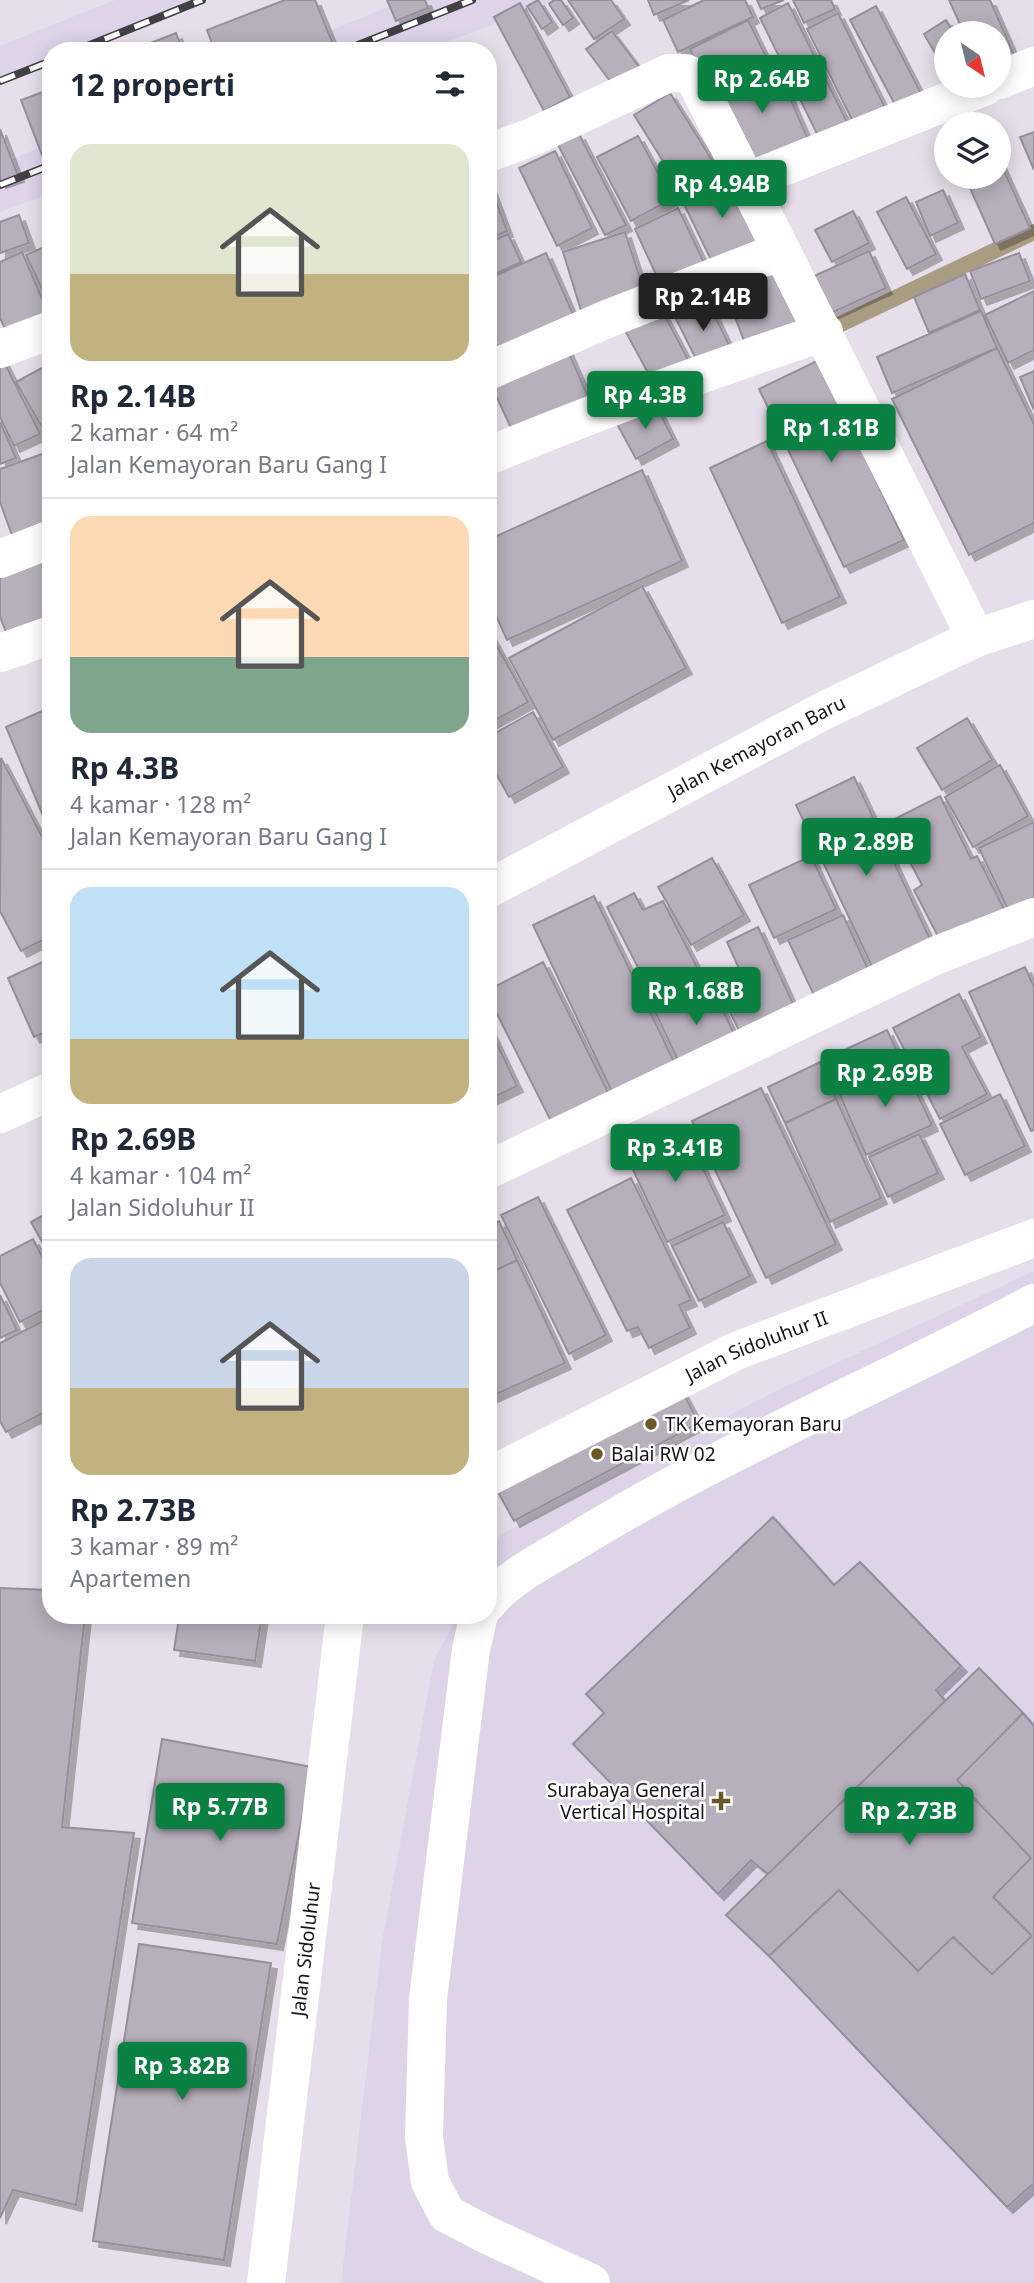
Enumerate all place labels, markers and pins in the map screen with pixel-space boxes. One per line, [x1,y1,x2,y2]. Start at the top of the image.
pin: Rp 2.64B [690,55,834,115]
pin: Rp 4.94B [650,160,794,220]
pin: Rp 2.14B [631,274,775,333]
pin: Rp 4.3B [580,372,710,431]
pin: Rp 1.81B [759,405,903,464]
pin: Rp 2.89B [794,818,938,878]
pin: Rp 1.68B [624,968,768,1027]
pin: Rp 2.69B [813,1050,957,1109]
pin: Rp 3.41B [603,1124,747,1184]
place label: TK Kemayoran Baru [665,1411,842,1437]
marker: TK Kemayoran Baru [643,1416,659,1432]
place label: Balai RW 02 [611,1441,716,1467]
marker: Balai RW 02 [589,1446,605,1462]
place label: Surabaya General Vertical Hospital [547,1777,705,1825]
pin: Rp 5.77B [148,1784,292,1843]
pin: Rp 2.73B [837,1787,981,1847]
marker: Surabaya General Vertical Hospital [711,1791,731,1811]
pin: Rp 3.82B [110,2042,254,2102]

